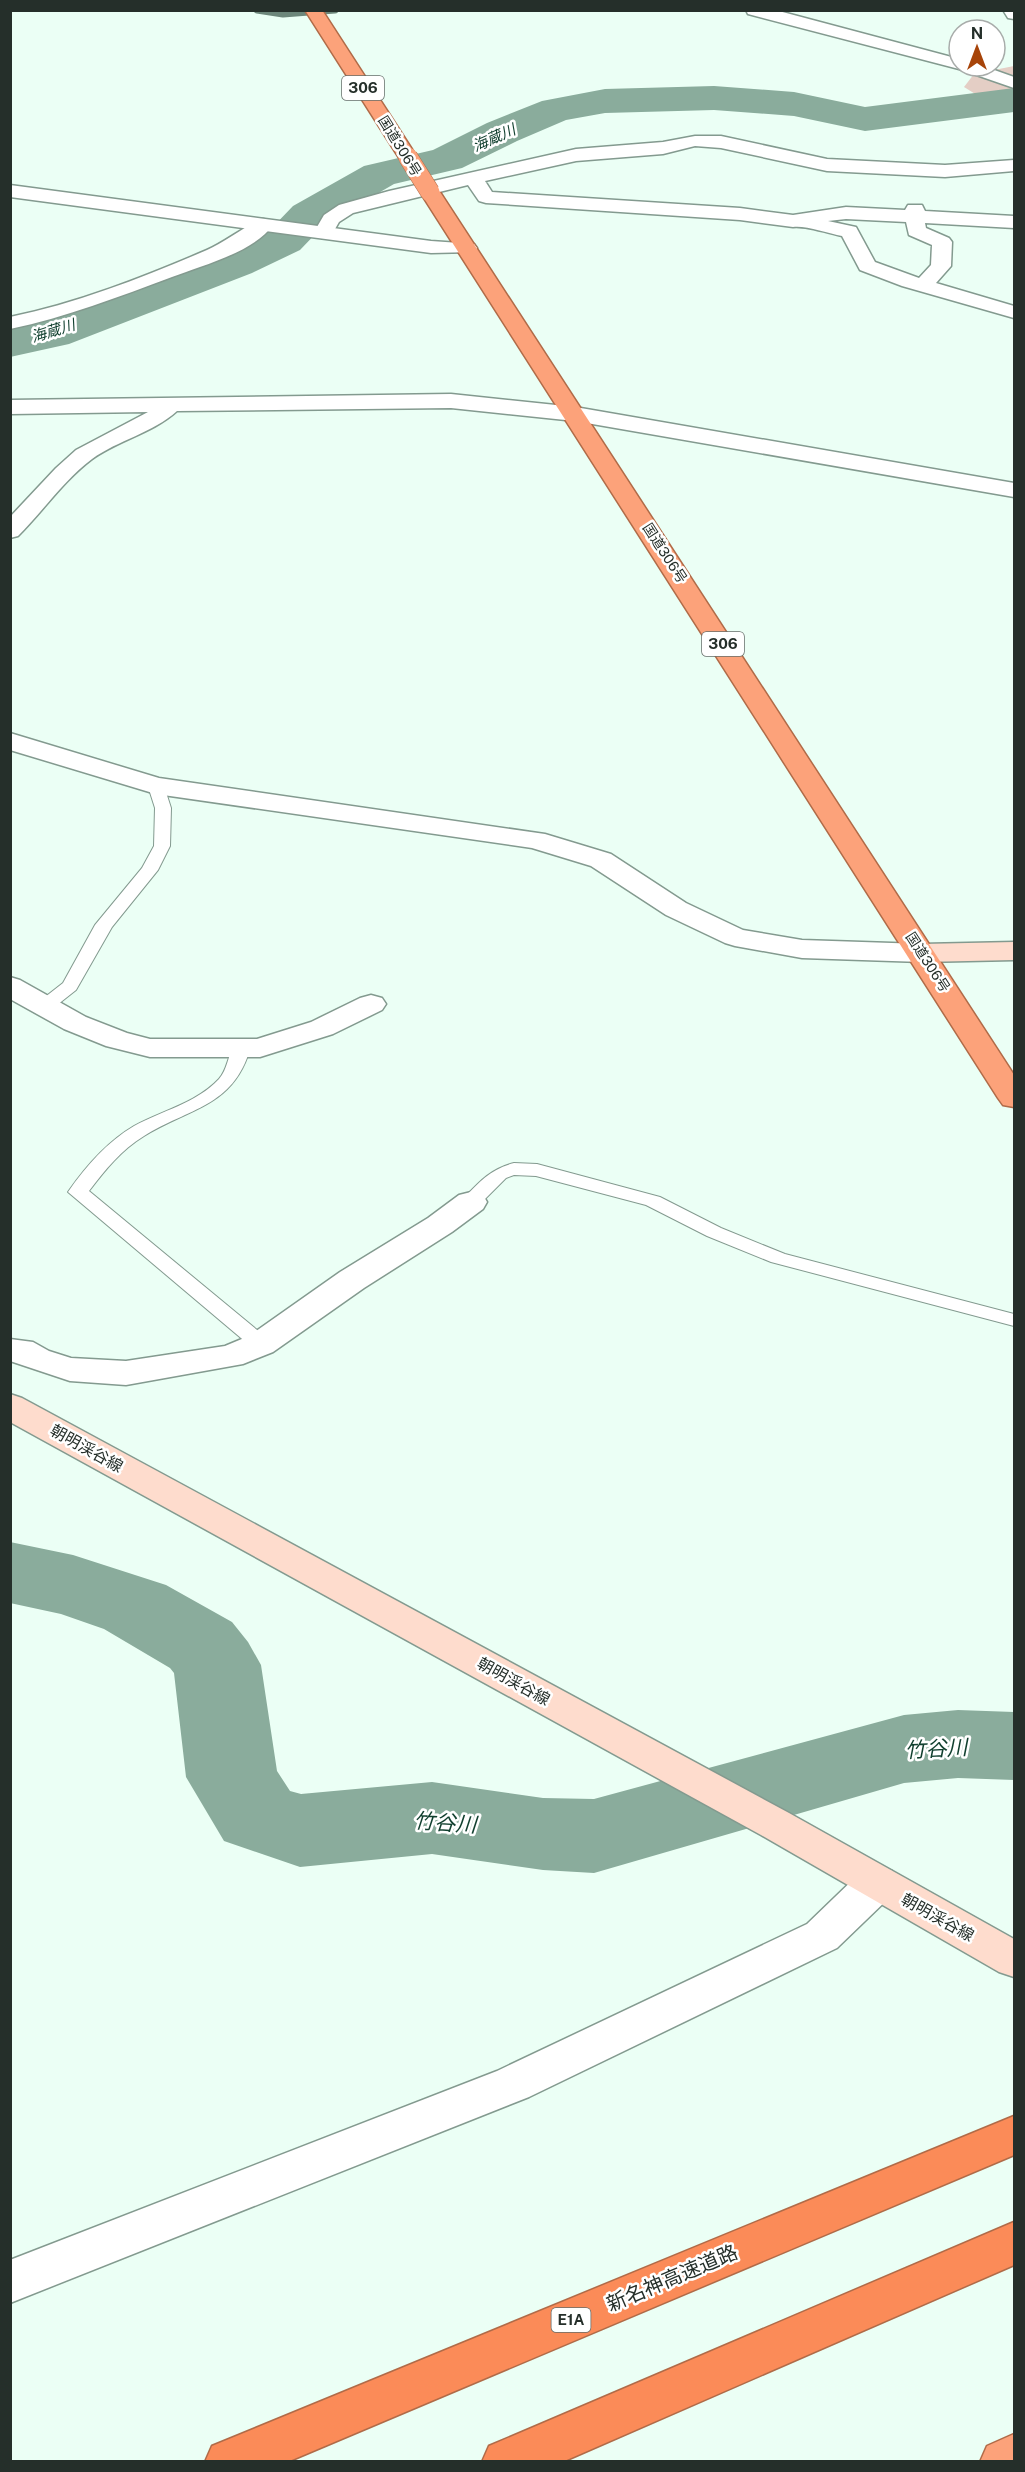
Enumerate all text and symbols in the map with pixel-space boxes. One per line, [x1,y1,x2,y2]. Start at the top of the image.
north arrow [947,18,1007,78]
text: N [971,24,983,43]
road number: 306 [342,76,384,100]
street label: 国道306号 [375,113,425,179]
water label: 海蔵川 [470,120,520,154]
water label: 海蔵川 [29,315,79,345]
street label: 国道306号 [640,520,690,586]
road number: 306 [702,632,744,656]
street label: 国道306号 [903,929,953,995]
street label: 朝明渓谷線 [47,1421,126,1476]
street label: 朝明渓谷線 [474,1654,553,1709]
water label: 竹谷川 [904,1734,970,1763]
water label: 竹谷川 [413,1808,479,1837]
street label: 朝明渓谷線 [898,1890,977,1945]
street label: 新名神高速道路 [603,2240,741,2316]
road number: E1A [552,2308,590,2332]

